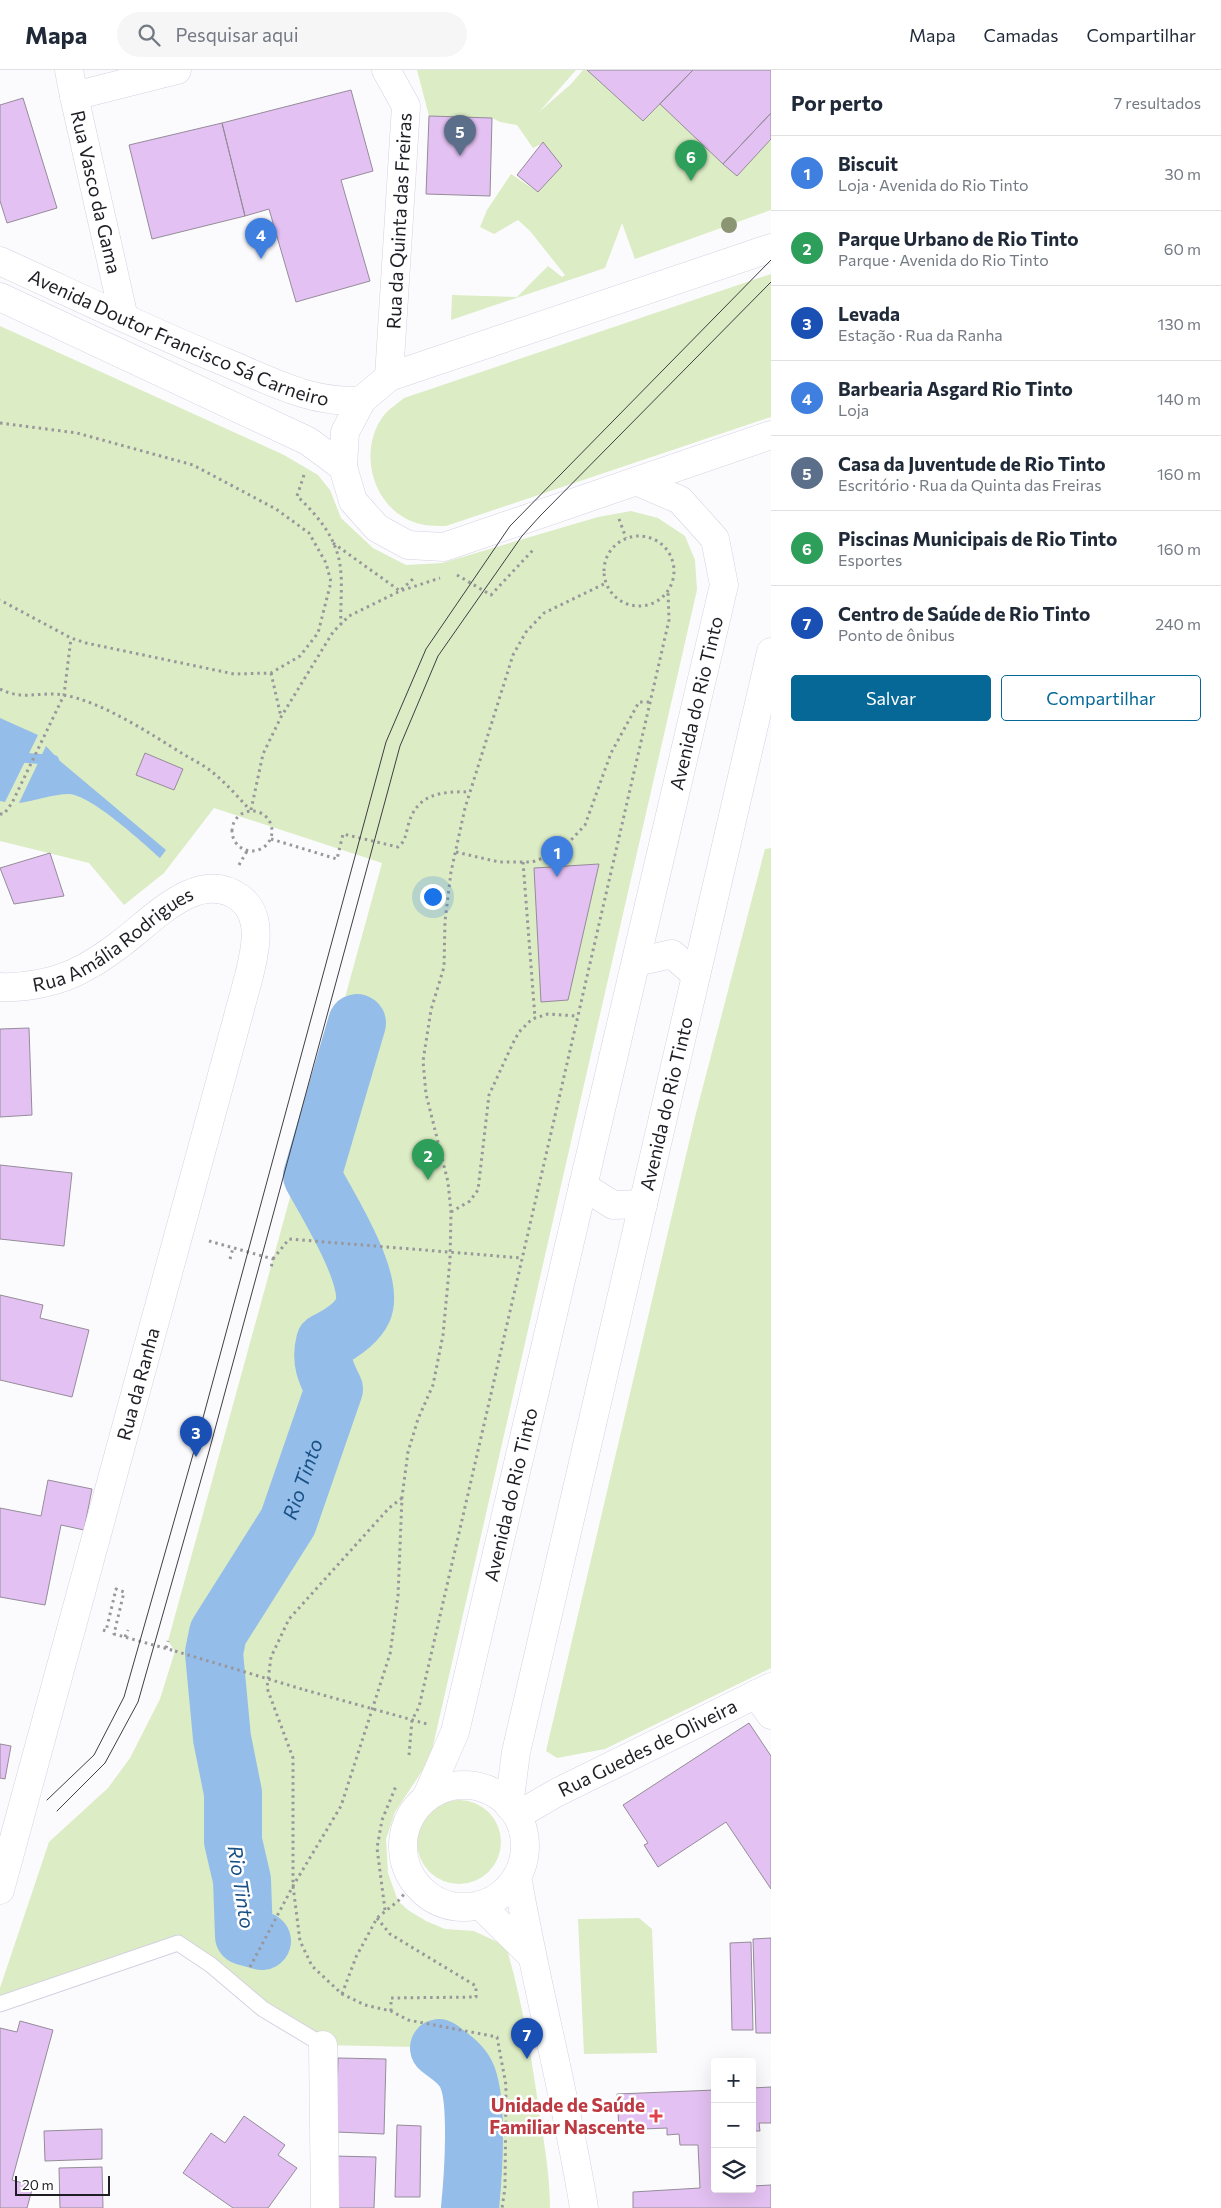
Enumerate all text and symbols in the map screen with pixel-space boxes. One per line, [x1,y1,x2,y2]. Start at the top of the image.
search box [117,12,467,57]
text: Mapa [25,20,87,49]
icon: search [135,21,163,49]
text: Pesquisar aqui [175,23,299,46]
text: Mapa [909,24,956,46]
text: Camadas [984,24,1058,46]
text: Compartilhar [1086,24,1196,46]
text: Por perto [791,90,883,115]
text: 7 resultados [1114,93,1201,112]
street label: Rua Vasco da Gama [67,108,126,276]
street label: Rua da Quinta das Freiras [381,112,416,330]
pin: 5 [444,115,476,156]
pin: 6 [675,140,707,181]
text: Biscuit [838,152,898,175]
text: 1 [803,164,811,183]
text: 30 m [1164,164,1201,183]
text: Loja · Avenida do Rio Tinto [838,175,1029,194]
pin: 4 [245,218,277,259]
text: Parque Urbano de Rio Tinto [838,227,1079,250]
text: 2 [802,239,812,258]
text: 60 m [1164,239,1201,258]
text: Parque · Avenida do Rio Tinto [838,250,1049,269]
street label: Avenida Doutor Francisco Sá Carneiro [25,264,331,410]
text: Levada [838,302,900,325]
text: 3 [802,314,812,333]
text: 130 m [1158,314,1201,333]
text: Estação · Rua da Ranha [838,325,1003,344]
text: Barbearia Asgard Rio Tinto [838,377,1073,400]
text: 4 [802,389,812,408]
text: 140 m [1157,389,1201,408]
text: Loja [838,400,869,419]
text: Casa da Juventude de Rio Tinto [838,452,1106,475]
text: 5 [802,464,812,483]
text: 160 m [1157,464,1201,483]
text: Escritório · Rua da Quinta das Freiras [838,475,1102,494]
text: Piscinas Municipais de Rio Tinto [838,527,1117,550]
text: 6 [802,539,812,558]
text: 160 m [1157,539,1201,558]
text: Esportes [838,550,902,569]
text: Centro de Saúde de Rio Tinto [838,602,1090,625]
street label: Avenida do Rio Tinto [664,614,727,792]
text: 7 [803,614,811,633]
text: 240 m [1155,614,1201,633]
text: Ponto de ônibus [838,625,955,644]
button: Salvar [791,675,991,721]
button: Compartilhar [1001,675,1201,721]
pin: 1 [541,836,573,877]
street label: Rua Amália Rodrigues [31,882,197,996]
your location [420,884,446,910]
street label: Avenida do Rio Tinto [635,1014,697,1193]
pin: 2 [412,1139,444,1180]
street label: Rua da Ranha [111,1325,164,1443]
street label: Avenida do Rio Tinto [479,1405,542,1584]
pin: 3 [180,1416,212,1457]
water label: Rio Tinto [277,1435,327,1523]
street label: Rua Guedes de Oliveira [554,1694,740,1801]
water label: Rio Tinto [224,1844,260,1930]
pin: 7 [511,2018,543,2059]
map controls [711,2058,756,2193]
button: + [711,2058,756,2103]
place label: Unidade de Saúde Familiar Nascente [489,2093,645,2138]
button: − [711,2103,756,2148]
marker: Unidade de Saúde Familiar Nascente [649,2109,663,2123]
button: layers [711,2148,756,2193]
scale bar [15,2173,110,2196]
text: 20 m [22,2176,54,2193]

